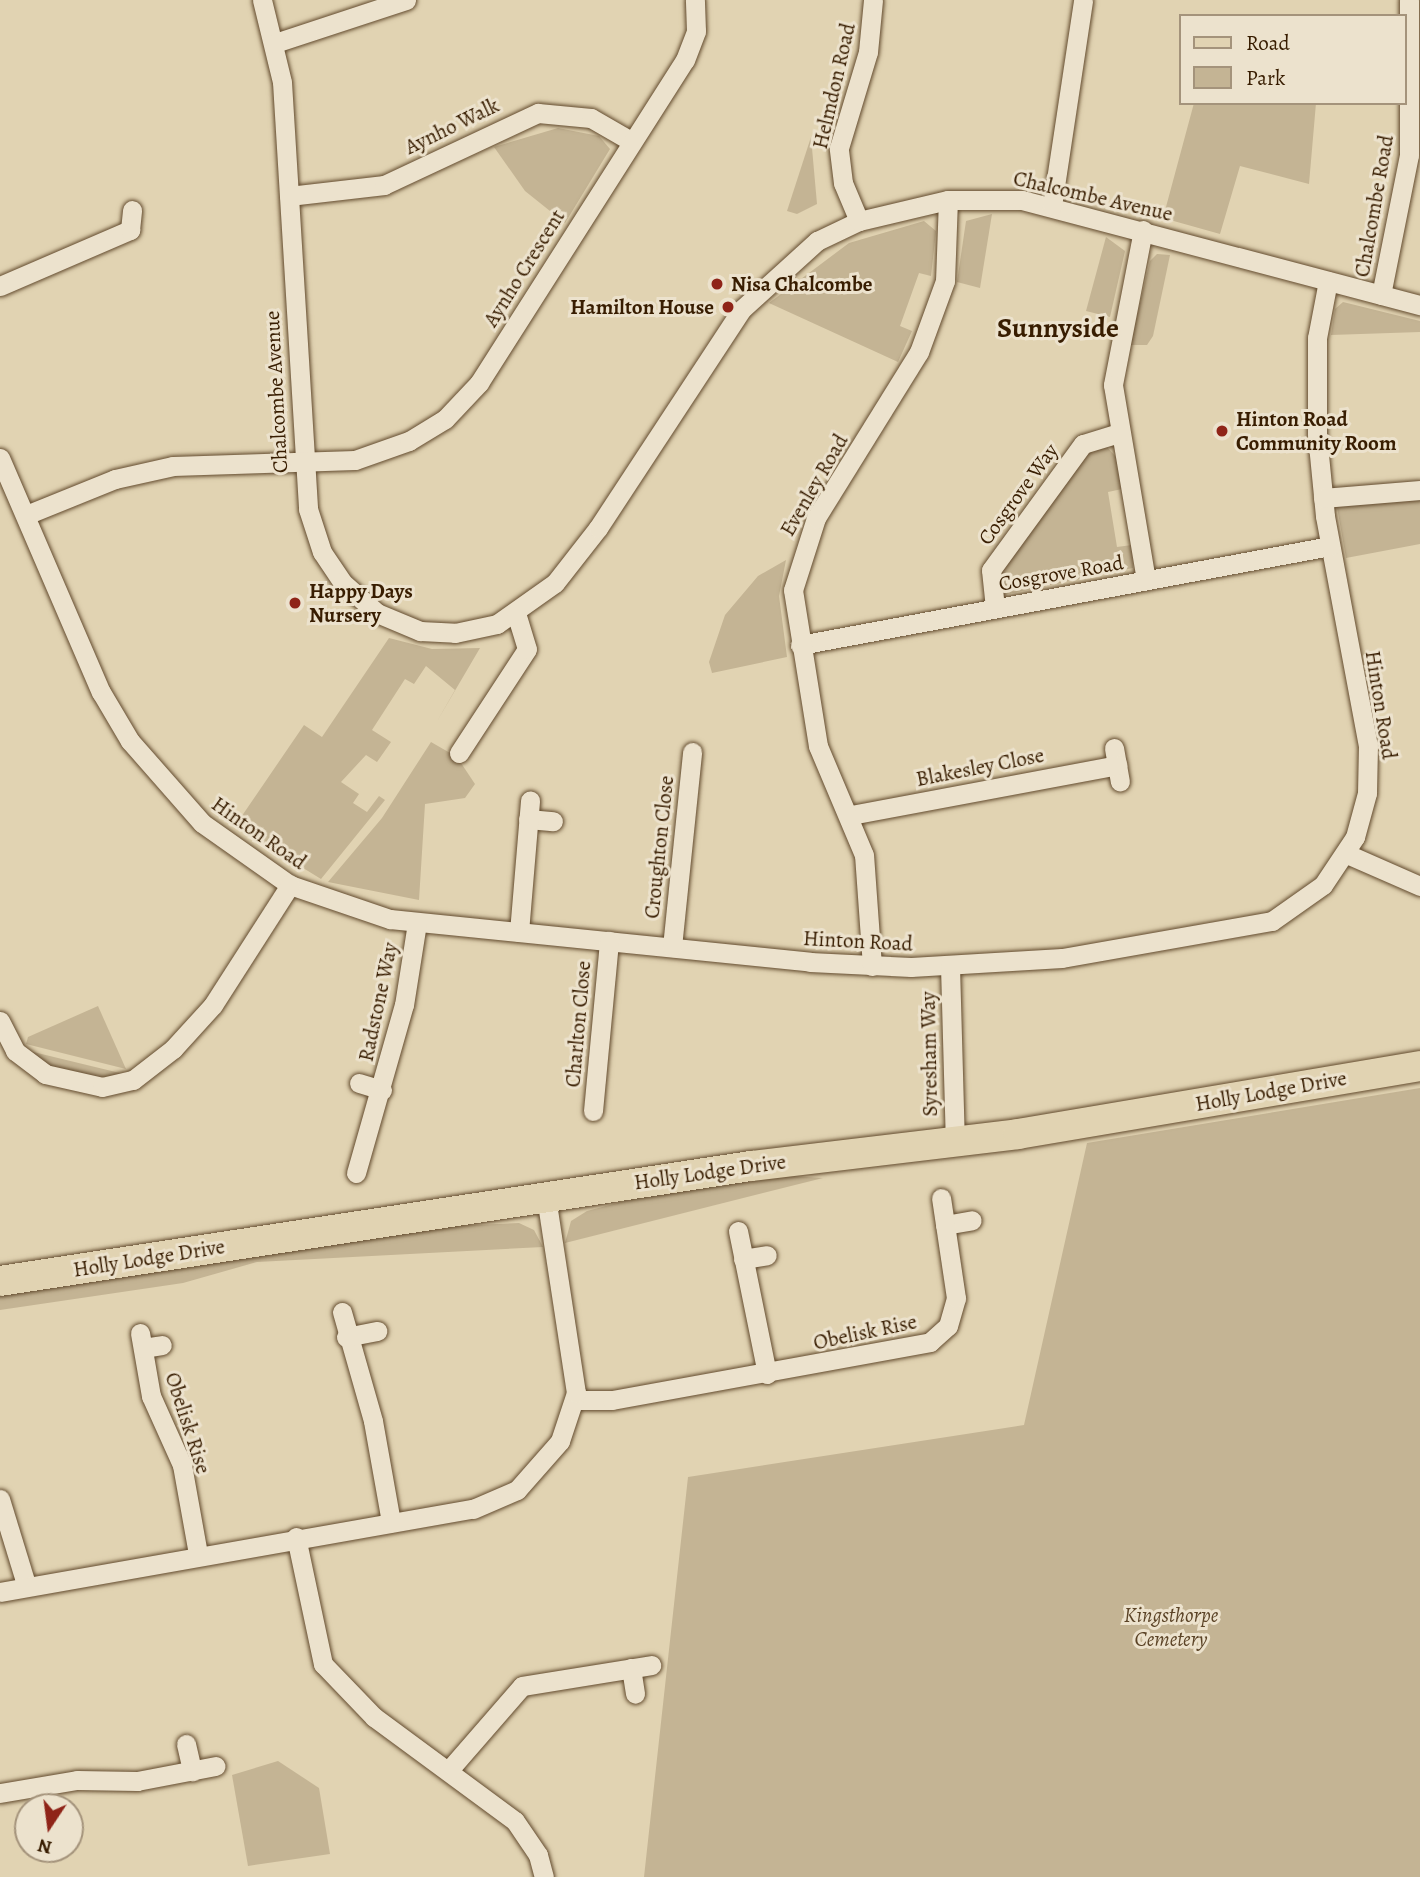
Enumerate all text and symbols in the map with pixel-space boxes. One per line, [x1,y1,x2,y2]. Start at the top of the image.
legend [1178,14,1406,105]
street label: Helmdon Road [807,21,861,151]
text: Road [1246,29,1290,57]
text: Park [1246,64,1285,92]
street label: Aynho Walk [401,92,503,160]
street label: Chalcombe Road [1349,133,1399,279]
street label: Chalcombe Avenue [1011,165,1175,227]
street label: Aynho Crescent [478,205,570,331]
place label: Nisa Chalcombe [731,271,872,297]
marker: Nisa Chalcombe [709,276,725,292]
place label: Hamilton House [570,294,714,320]
marker: Hamilton House [720,299,736,315]
street label: Chalcombe Avenue [259,310,293,474]
district label: Sunnyside [997,311,1119,345]
place label: Hinton Road Community Room [1236,406,1397,456]
marker: Hinton Road Community Room [1214,423,1230,439]
street label: Evenley Road [775,430,853,540]
street label: Cosgrove Way [973,438,1063,550]
street label: Cosgrove Road [997,550,1125,596]
place label: Happy Days Nursery [309,578,413,628]
marker: Happy Days Nursery [287,595,303,611]
street label: Hinton Road [1360,649,1402,761]
street label: Blakesley Close [914,742,1046,792]
street label: Croughton Close [639,774,679,920]
street label: Hinton Road [207,791,311,875]
street label: Hinton Road [803,926,913,956]
street label: Radstone Way [353,940,403,1064]
street label: Charlton Close [560,960,596,1088]
street label: Syresham Way [915,991,943,1117]
street label: Holly Lodge Drive [1193,1065,1349,1117]
street label: Holly Lodge Drive [632,1149,788,1195]
street label: Holly Lodge Drive [71,1234,227,1282]
street label: Obelisk Rise [811,1309,919,1355]
street label: Obelisk Rise [160,1369,216,1477]
park label: Kingsthorpe Cemetery [1124,1602,1218,1652]
north arrow [14,1793,84,1863]
text: N [35,1832,54,1861]

